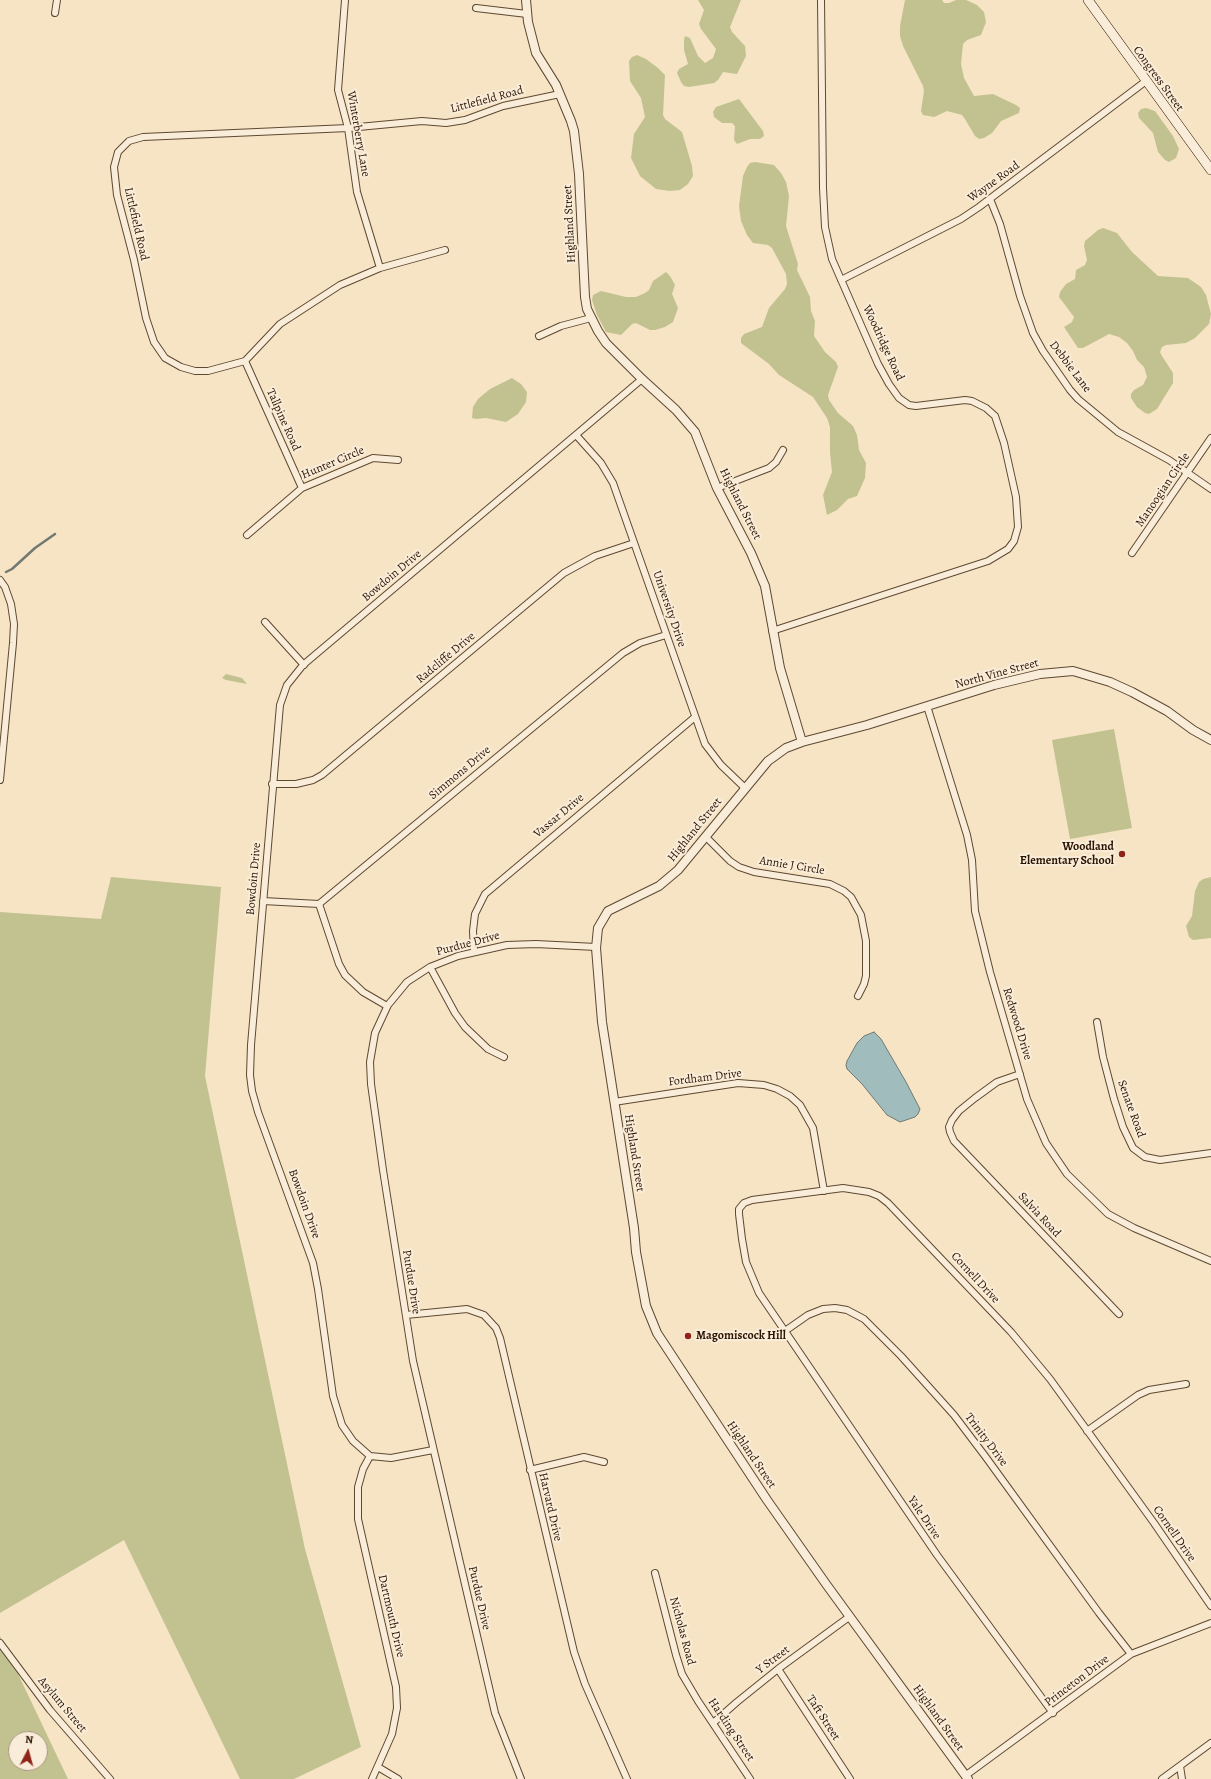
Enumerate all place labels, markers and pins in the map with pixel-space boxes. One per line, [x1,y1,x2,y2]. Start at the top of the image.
place label: Woodland Elementary School [1020,840,1114,868]
marker: Woodland Elementary School [1117,849,1127,859]
place label: Magomiscock Hill [696,1329,786,1343]
marker: Magomiscock Hill [683,1331,693,1341]

